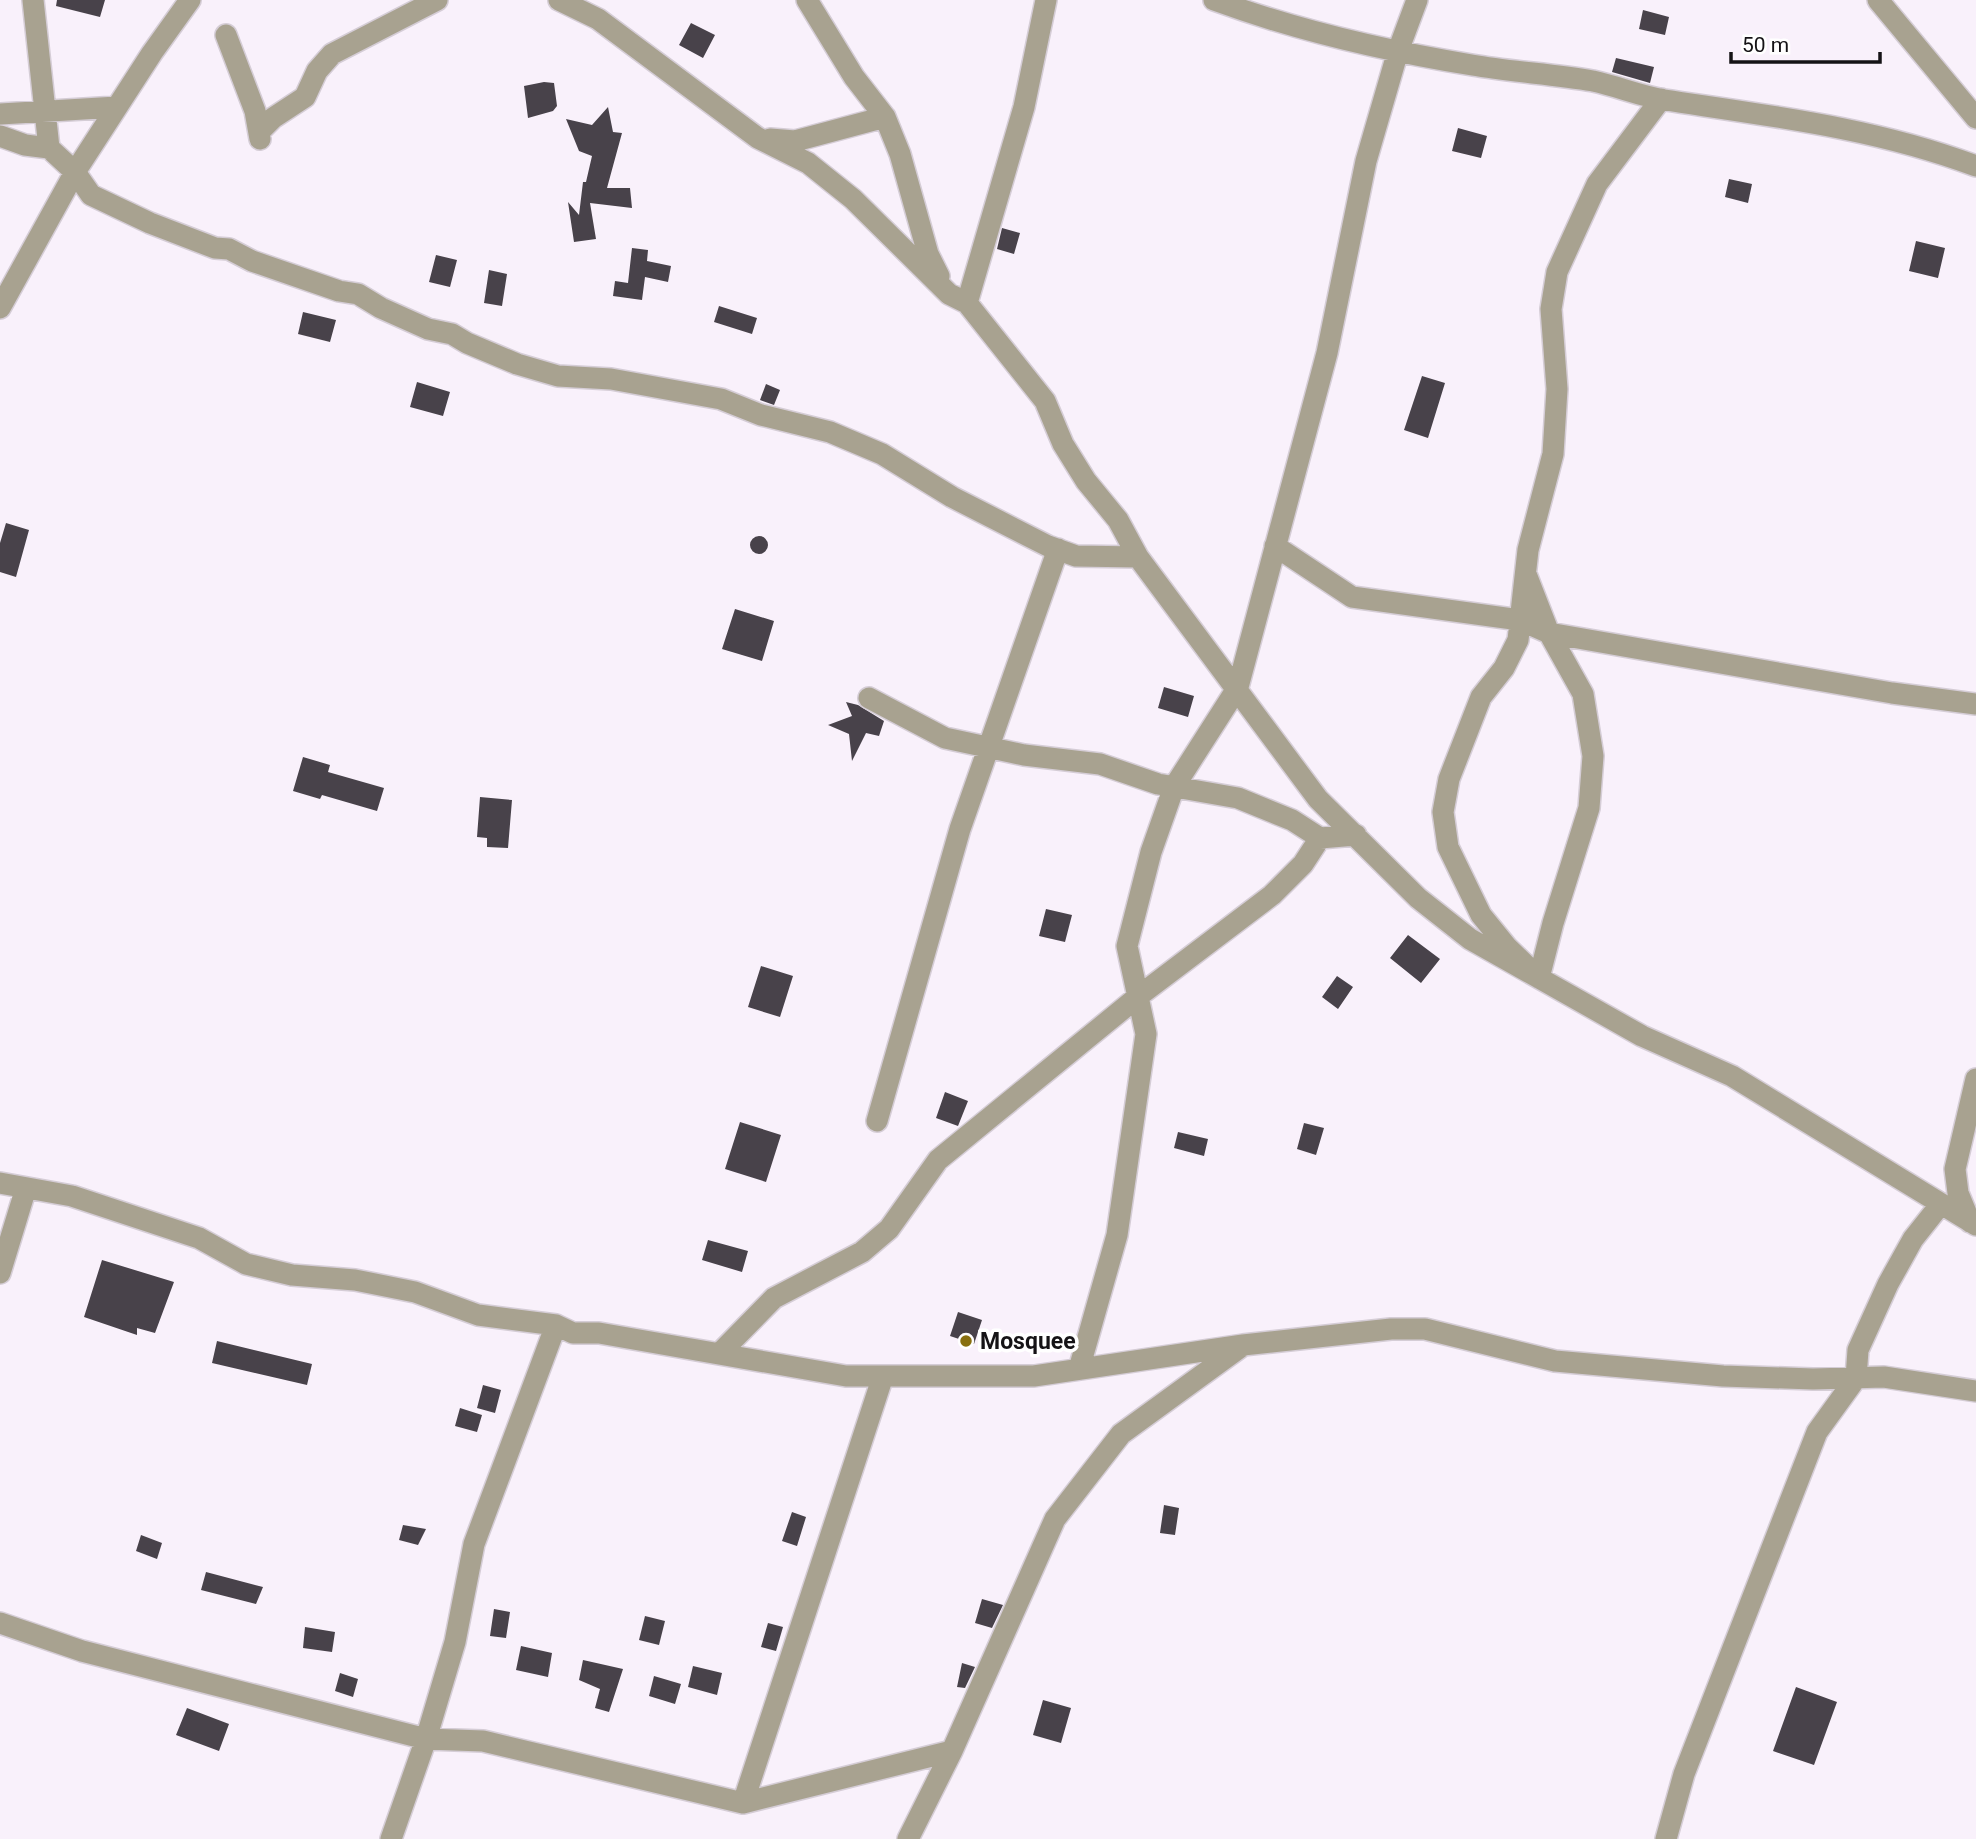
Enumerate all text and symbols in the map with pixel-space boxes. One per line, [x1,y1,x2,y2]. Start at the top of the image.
scale bar [1731,21,1880,65]
text: 50 m [1742,33,1789,57]
place label: Mosquee [980,1328,1076,1355]
marker: Mosquee [958,1333,974,1349]

